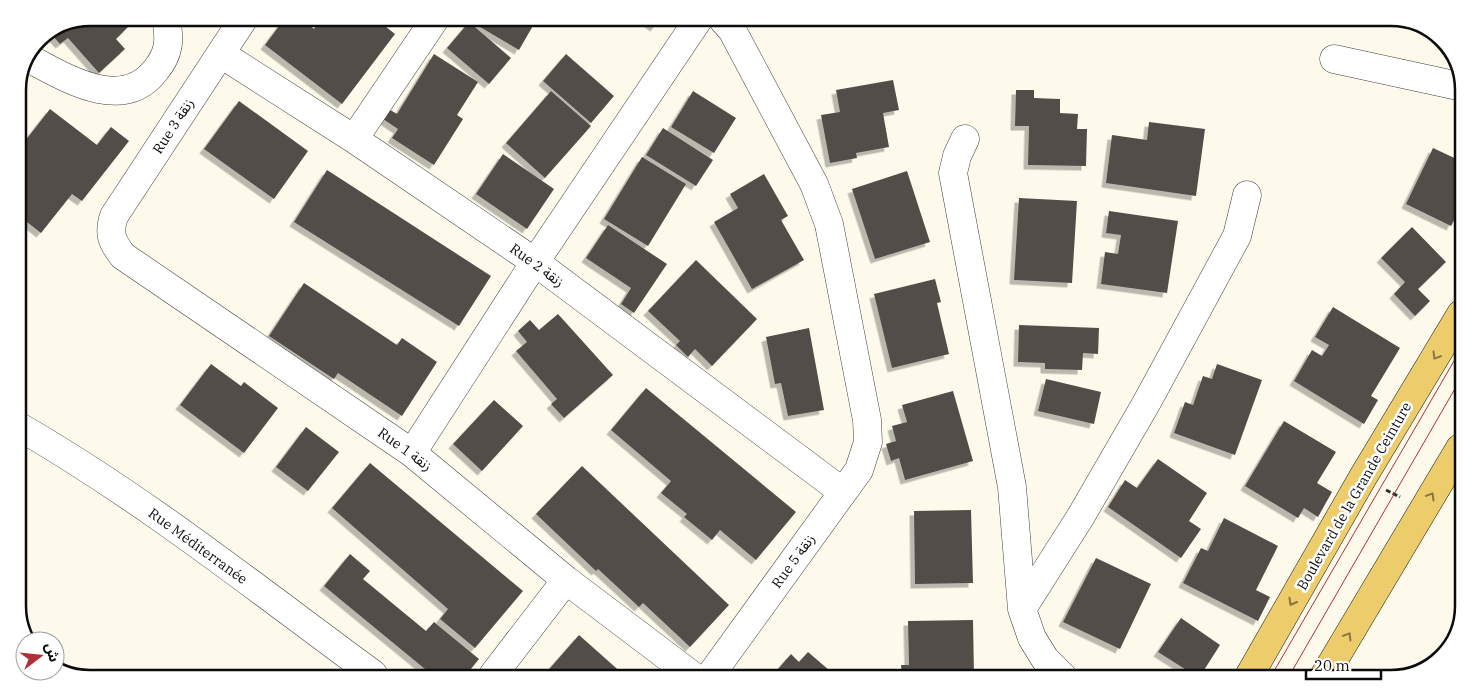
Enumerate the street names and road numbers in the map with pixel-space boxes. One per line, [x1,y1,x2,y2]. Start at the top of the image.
street label: Rue 3 زنقة [148,95,198,157]
street label: Rue 2 زنقة [506,239,568,291]
street label: Boulevard de la Grande Ceinture [1293,399,1415,593]
street label: Rue 1 زنقة [374,423,436,475]
street label: Rue Méditerranée [145,504,251,588]
street label: Rue 5 زنقة [767,530,819,592]

